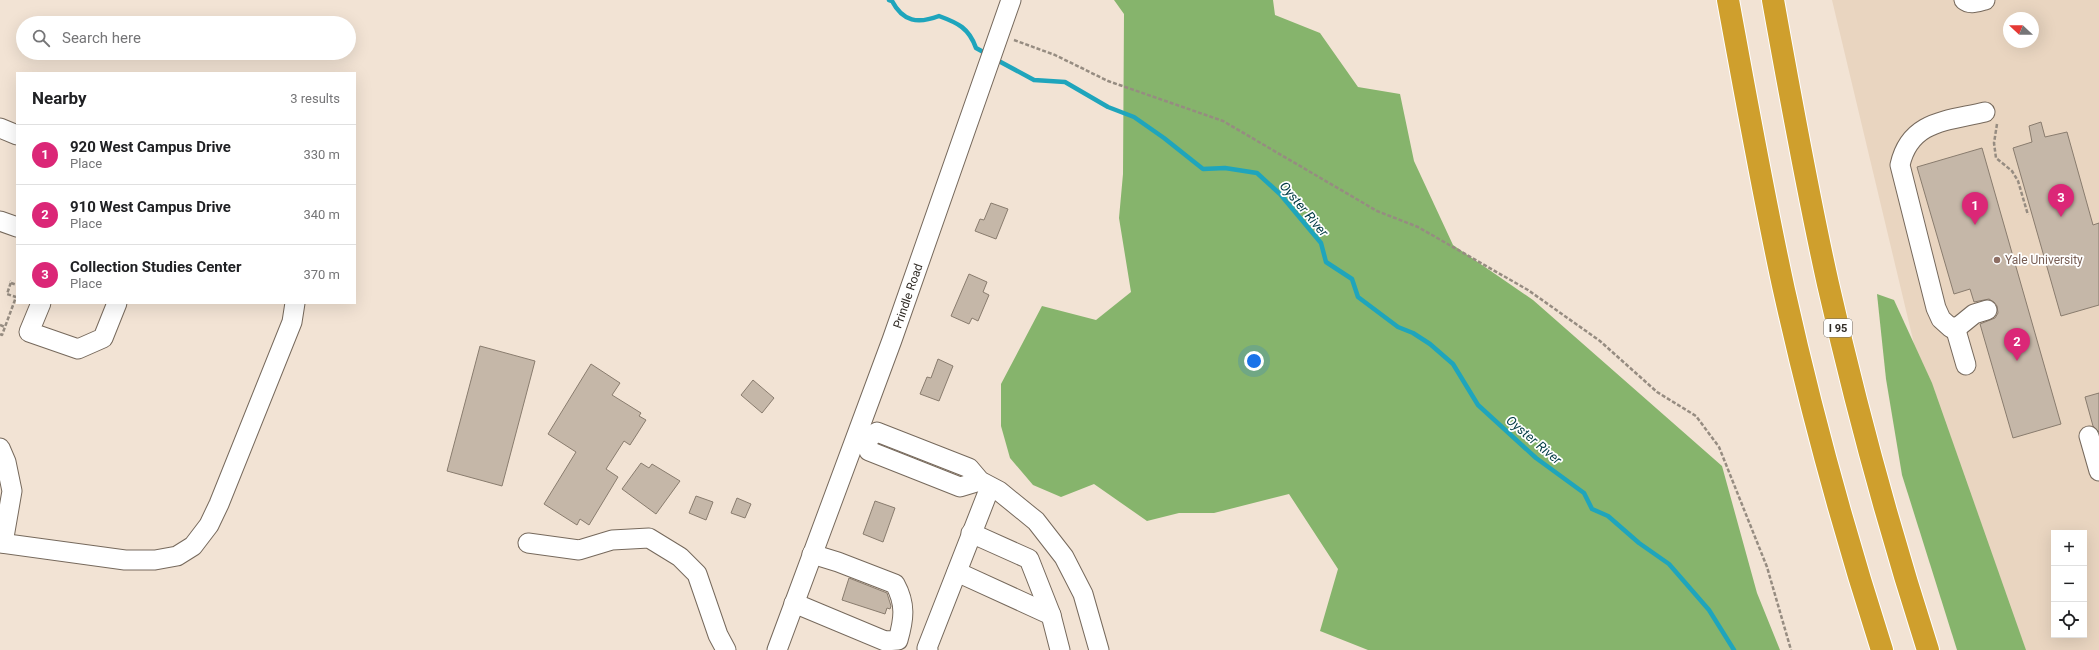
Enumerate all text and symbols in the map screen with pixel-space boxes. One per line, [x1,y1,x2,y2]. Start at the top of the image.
north arrow [2003,12,2039,48]
search box [16,16,356,60]
icon: search [30,27,52,49]
text: Search here [62,29,141,47]
text: Nearby [32,88,87,108]
text: 3 results [290,91,340,106]
text: 920 West Campus Drive [70,138,231,156]
text: 1 [41,147,49,162]
text: 330 m [303,147,340,162]
text: Place [70,156,102,171]
water label: Oyster River [1277,178,1332,240]
pin: 3 [2048,184,2074,217]
pin: 1 [1962,192,1988,225]
text: 910 West Campus Drive [70,198,231,216]
text: 2 [41,207,49,222]
text: 340 m [303,207,340,222]
text: Place [70,216,102,231]
place label: Yale University [2005,253,2083,267]
marker: Yale University [1992,255,2002,265]
text: Collection Studies Center [70,258,241,276]
street label: Prindle Road [890,262,926,330]
text: 3 [41,267,49,282]
text: 370 m [303,267,340,282]
text: Place [70,276,102,291]
road number: I 95 [1824,319,1852,337]
pin: 2 [2004,328,2030,361]
your location [1244,351,1264,371]
water label: Oyster River [1503,413,1565,468]
map controls [2051,530,2087,638]
button: + [2051,530,2087,566]
button: − [2051,566,2087,602]
button: locate [2051,602,2087,638]

